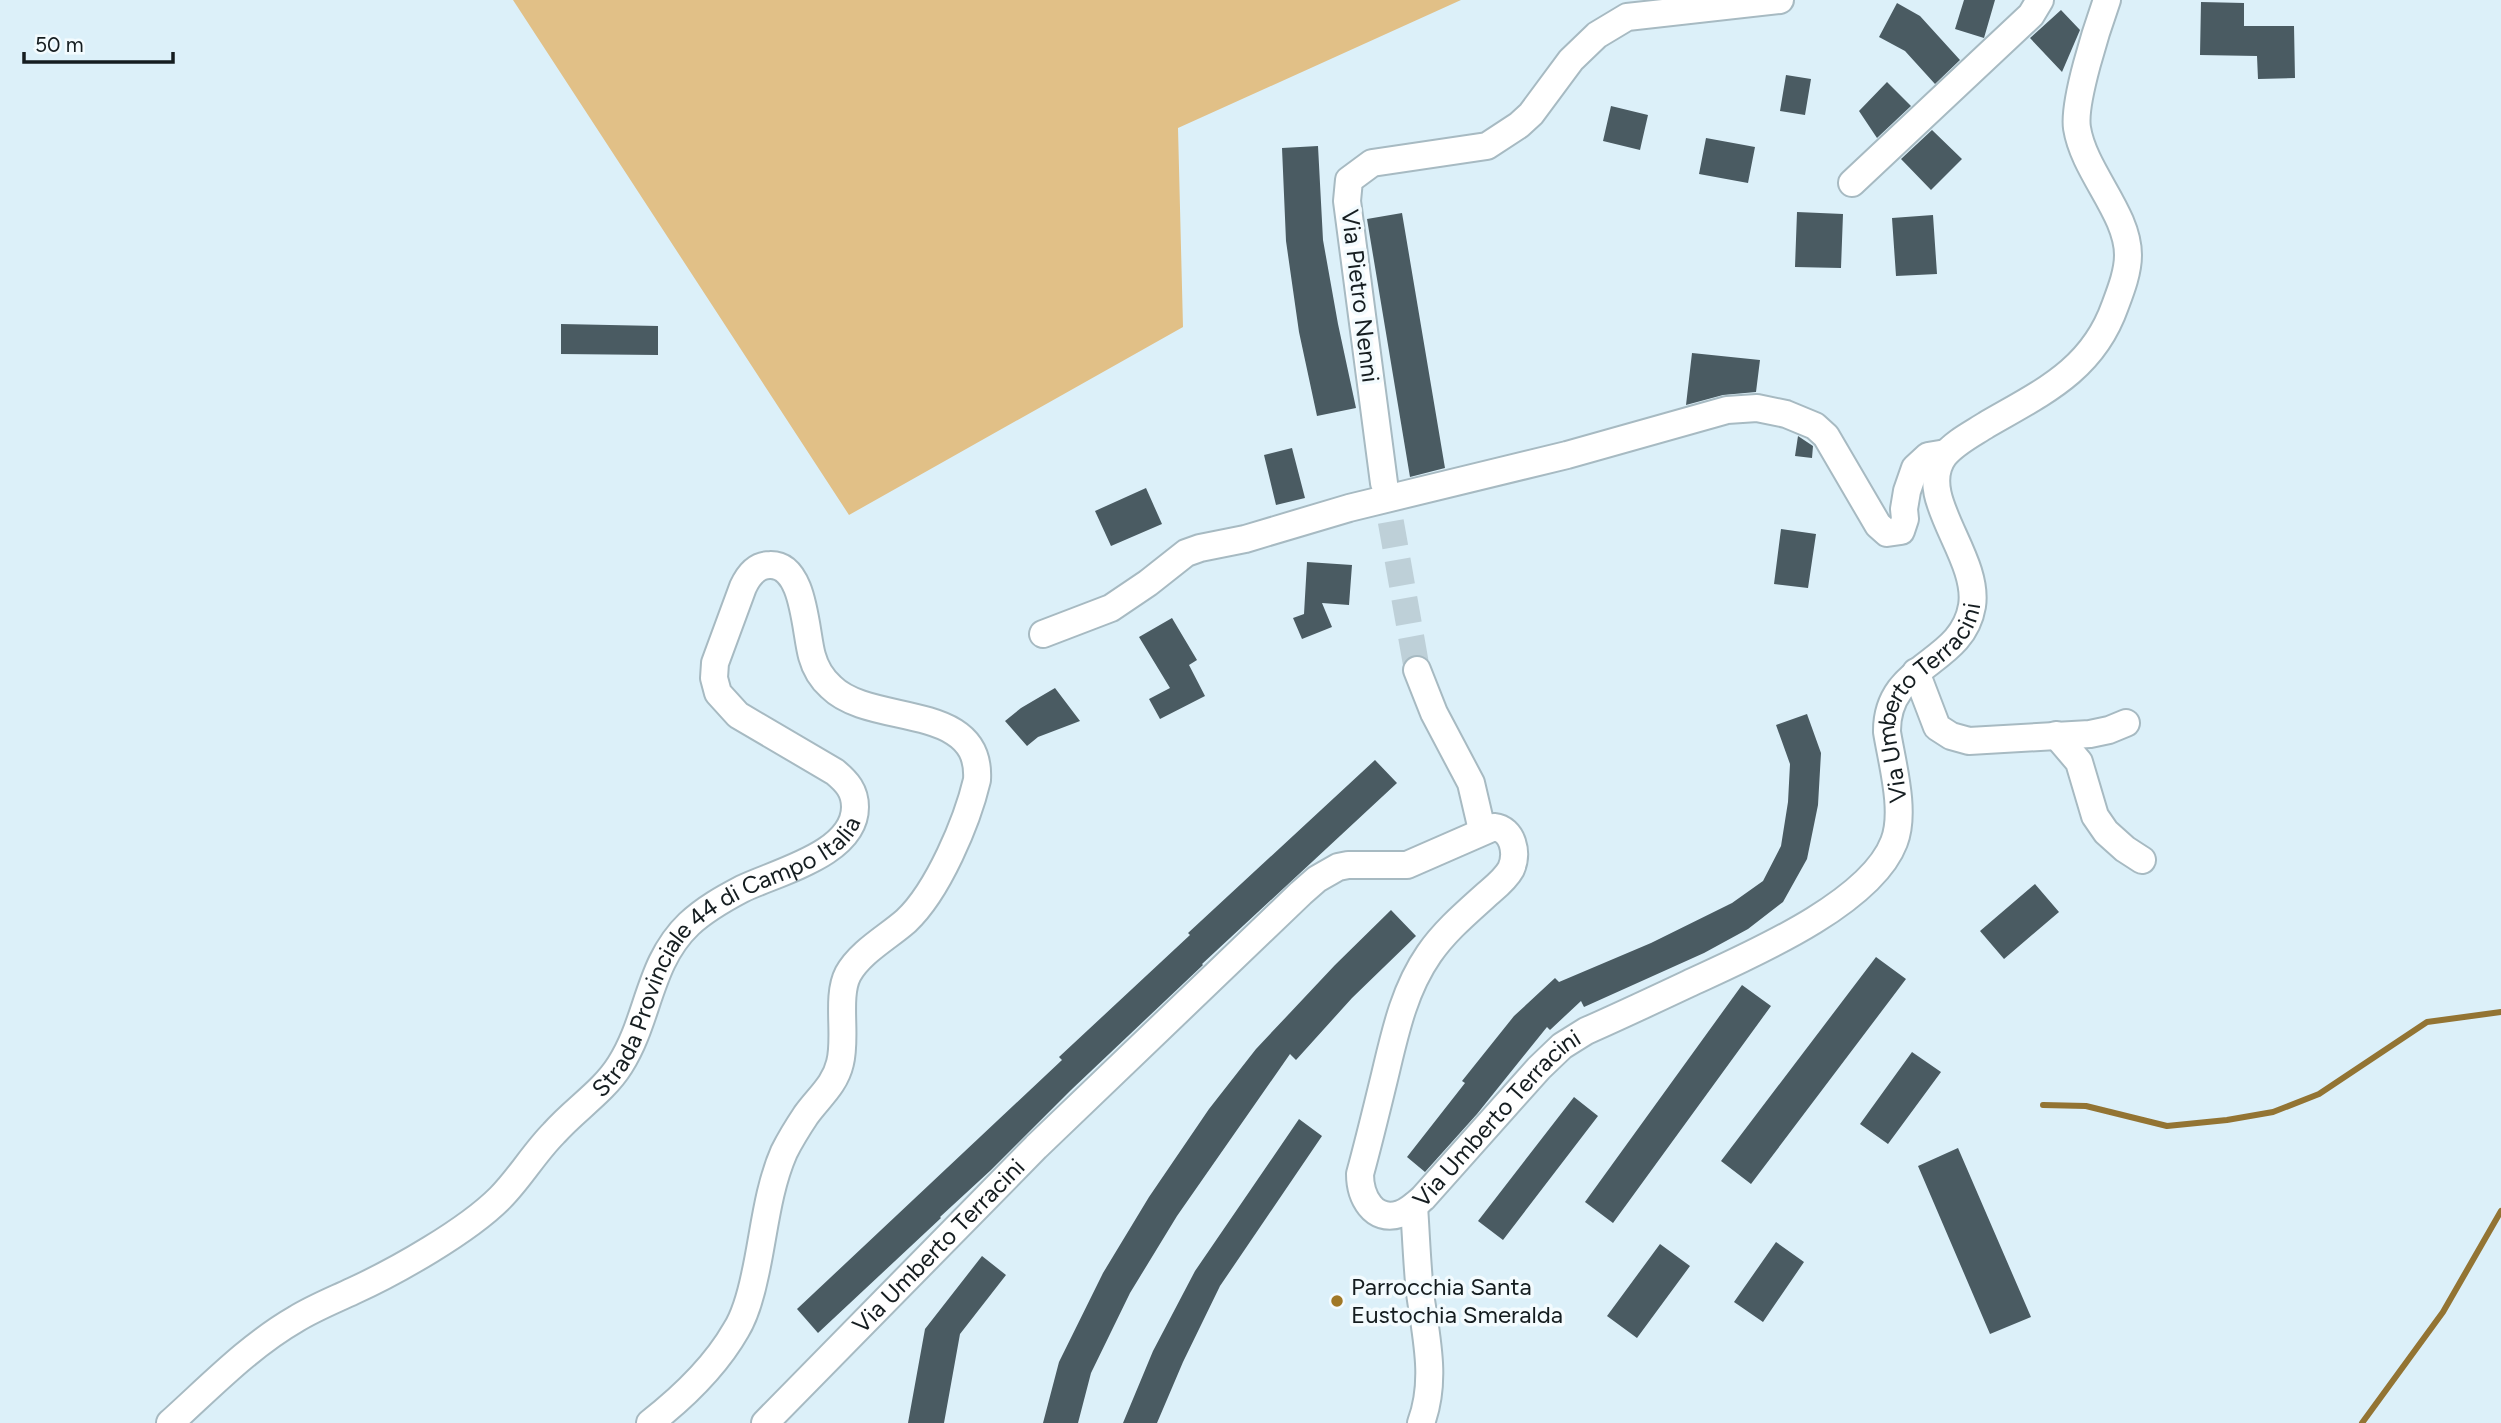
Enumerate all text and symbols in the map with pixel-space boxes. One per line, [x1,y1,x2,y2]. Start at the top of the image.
scale bar [24,21,173,65]
text: 50 m [35,32,84,57]
street label: Via Pietro Nenni [1336,208,1385,384]
street label: Via Umberto Terracini [1871,601,1986,804]
street label: Strada Provinciale 44 di Campo Italia [586,812,867,1103]
street label: Via Umberto Terracini [1407,1023,1586,1213]
street label: Via Umberto Terracini [846,1152,1030,1339]
place label: Parrocchia Santa Eustochia Smeralda [1351,1272,1563,1329]
marker: Parrocchia Santa Eustochia Smeralda [1329,1293,1345,1309]

